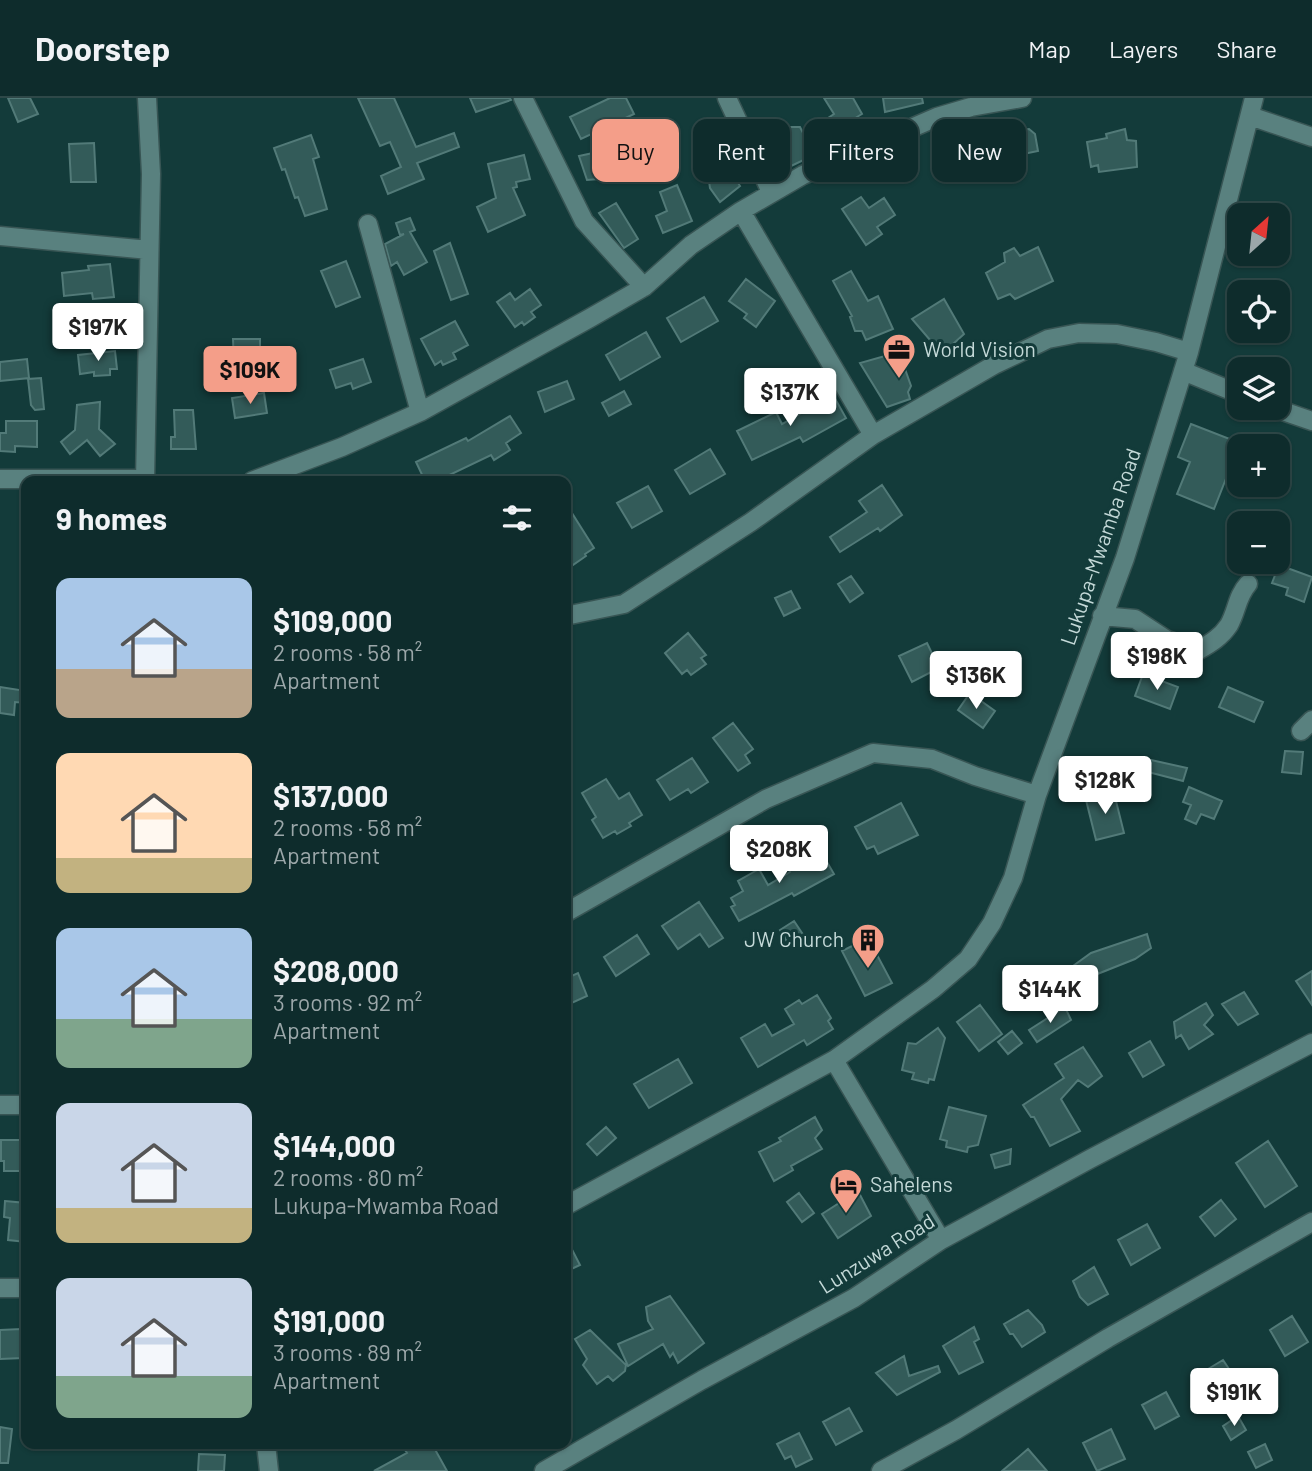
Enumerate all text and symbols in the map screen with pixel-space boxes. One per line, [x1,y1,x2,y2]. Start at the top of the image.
text: Doorstep [35,28,170,68]
text: Map [1028,34,1071,63]
text: Layers [1109,34,1178,63]
text: Share [1216,34,1277,63]
chip: Buy [592,119,679,182]
chip: Rent [693,119,790,182]
chip: Filters [804,119,918,182]
chip: New [932,119,1026,182]
north arrow [1227,203,1290,266]
map controls [1227,203,1290,574]
button: locate [1227,280,1290,343]
pin: $197K [49,303,147,363]
text: $197K [68,312,128,340]
office icon: World Vision [880,331,918,380]
place label: World Vision [923,336,1036,361]
pin: $109K [201,346,299,406]
text: $109K [219,355,281,383]
button: layers [1227,357,1290,420]
pin: $137K [741,368,839,428]
text: $137K [760,377,820,405]
button: + [1227,434,1290,497]
street label: Lukupa-Mwamba Road [1054,445,1145,648]
icon: filters [498,499,536,537]
text: 9 homes [56,500,167,536]
button: − [1227,511,1290,574]
text: $109,000 [273,602,392,638]
icon: home [112,606,196,690]
pin: $198K [1108,632,1206,692]
text: 2 rooms · 58 m² [273,638,422,666]
text: $198K [1127,641,1187,669]
pin: $136K [927,652,1025,711]
text: $136K [946,660,1006,688]
text: Apartment [273,666,380,694]
pin: $128K [1056,756,1154,816]
text: $128K [1074,765,1136,793]
text: $137,000 [273,777,388,813]
icon: home [112,781,196,865]
text: 2 rooms · 58 m² [273,813,422,841]
pin: $208K [730,826,828,885]
text: $208K [746,834,812,862]
text: Apartment [273,841,380,869]
building icon: JW Church [849,921,887,970]
place label: JW Church [744,926,844,951]
text: $208,000 [273,952,399,988]
icon: home [112,956,196,1040]
pin: $144K [1001,965,1099,1025]
text: $144K [1018,974,1082,1002]
text: 3 rooms · 92 m² [273,988,422,1016]
text: Apartment [273,1016,380,1044]
text: $144,000 [273,1127,396,1163]
icon: home [112,1131,196,1215]
text: 2 rooms · 80 m² [273,1163,423,1191]
hotel icon: Sahelens [827,1166,865,1215]
place label: Sahelens [870,1171,953,1196]
text: Lukupa-Mwamba Road [273,1191,499,1219]
street label: Lunzuwa Road [814,1207,939,1298]
text: $191,000 [273,1302,385,1338]
icon: home [112,1306,196,1390]
text: 3 rooms · 89 m² [273,1338,422,1366]
text: Apartment [273,1366,380,1394]
pin: $191K [1185,1368,1283,1428]
text: $191K [1206,1377,1262,1405]

